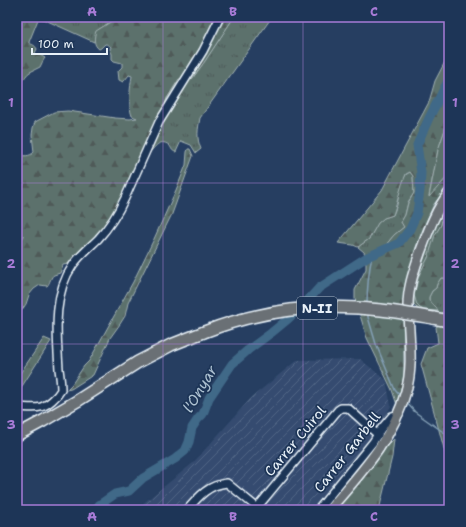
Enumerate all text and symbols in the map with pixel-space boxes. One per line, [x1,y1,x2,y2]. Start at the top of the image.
text: A [87,3,97,20]
text: B [229,3,237,20]
text: C [370,3,378,20]
scale bar [32,30,107,56]
text: 100 m [38,36,74,52]
text: 1 [8,94,14,111]
text: 1 [452,94,458,111]
text: 2 [6,255,16,272]
text: 2 [450,255,460,272]
road number: N-II [297,297,337,319]
water label: l'Onyar [178,361,222,416]
street label: Carrer Cuirol [260,401,330,480]
street label: Carrer Garbell [310,407,385,496]
text: 3 [6,416,16,433]
text: 3 [450,416,460,433]
text: A [87,508,97,525]
text: B [229,508,237,525]
text: C [370,508,378,525]

